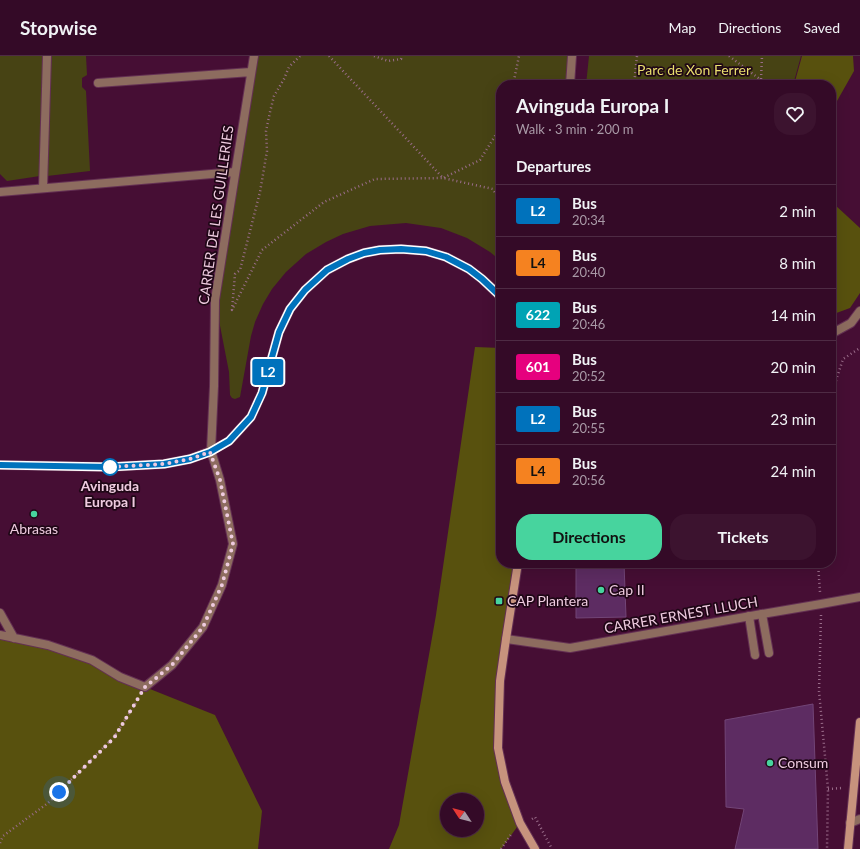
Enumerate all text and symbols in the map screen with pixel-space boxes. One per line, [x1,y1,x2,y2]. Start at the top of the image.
text: Stopwise [20,16,97,39]
text: Map [669,19,696,36]
text: Directions [718,19,781,36]
text: Saved [803,19,840,36]
park label: Parc de Xon Ferrer [637,61,751,78]
button: heart [774,93,816,135]
text: Avinguda Europa I [516,94,670,117]
text: Walk · 3 min · 200 m [516,121,634,137]
street label: CARRER DE LES GUILLERIES [195,124,237,306]
text: Departures [516,157,591,175]
text: Bus [572,194,597,212]
text: L2 [530,202,546,219]
text: 2 min [779,202,816,220]
text: 20:34 [572,212,605,228]
text: Bus [572,246,597,264]
text: L4 [530,254,546,271]
text: 8 min [779,254,816,272]
text: 20:40 [572,264,605,280]
text: Bus [572,298,597,316]
text: 622 [526,306,550,323]
text: 14 min [770,306,816,324]
text: 20:46 [572,316,605,332]
text: Bus [572,350,597,368]
text: 601 [526,358,550,375]
text: 20 min [770,358,816,376]
line badge: L2 [250,359,286,385]
text: L2 [260,363,276,380]
text: 20:52 [572,368,605,384]
text: Bus [572,402,597,420]
text: L2 [530,410,546,427]
text: 23 min [770,410,816,428]
text: 20:55 [572,420,605,436]
text: Bus [572,454,597,472]
marker: Avinguda Europa I [101,458,119,476]
text: L4 [530,462,546,479]
text: 24 min [770,462,816,480]
text: 20:56 [572,472,605,488]
place label: Avinguda Europa I [80,477,139,510]
marker: Abrasas [29,509,39,519]
button: Directions [516,514,662,560]
button: Tickets [670,514,816,560]
place label: Abrasas [10,520,58,537]
place label: Cap II [609,581,645,598]
marker: Cap II [596,585,606,595]
place label: CAP Plantera [507,592,588,609]
street label: CARRER ERNEST LLUCH [603,593,759,636]
marker: CAP Plantera [494,596,504,606]
place label: Consum [778,754,828,771]
marker: Consum [765,758,775,768]
your location [49,782,69,802]
north arrow [440,793,484,837]
map controls [440,793,484,837]

